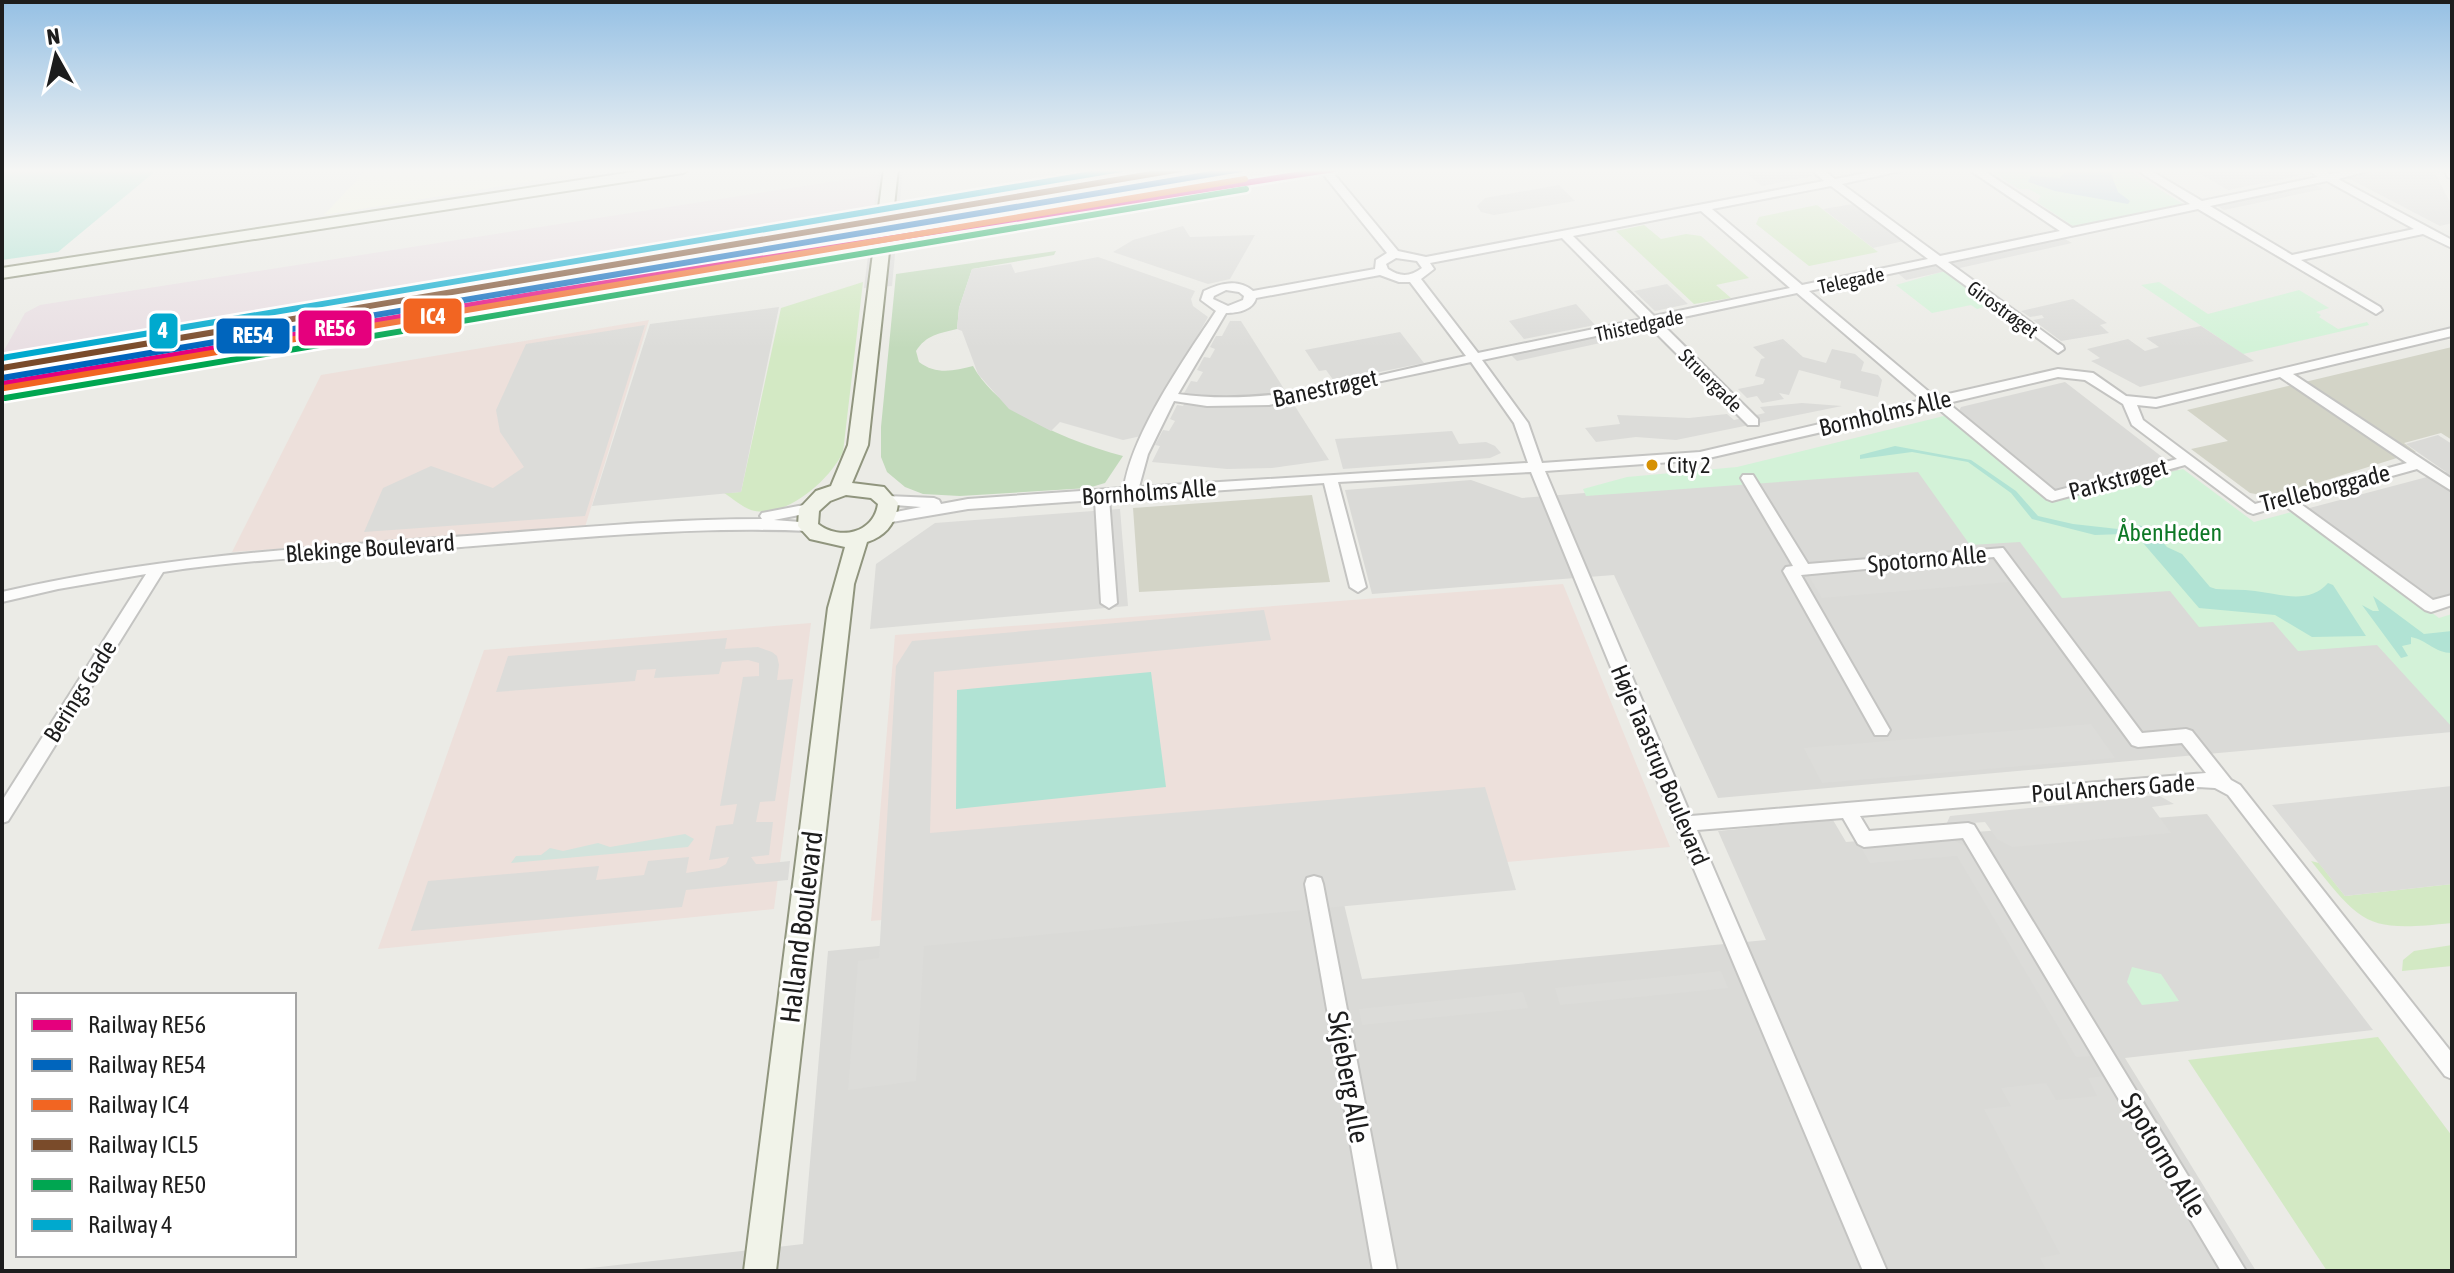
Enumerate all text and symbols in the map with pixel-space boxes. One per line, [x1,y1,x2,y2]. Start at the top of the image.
north arrow [16,16,96,96]
text: N [45,22,61,50]
street label: Telegade [1816,262,1886,298]
street label: Girostrøget [1963,276,2043,342]
line badge: IC4 [402,297,463,335]
text: IC4 [420,303,446,329]
street label: Thistedgade [1593,304,1685,346]
line badge: RE56 [297,309,373,347]
line badge: 4 [148,312,179,350]
text: RE56 [314,315,356,341]
text: 4 [157,317,168,343]
line badge: RE54 [215,317,291,355]
text: RE54 [232,322,274,348]
street label: Struergade [1675,344,1747,416]
street label: Banestrøget [1270,364,1380,412]
street label: Bornholms Alle [1816,385,1954,441]
place label: City 2 [1667,452,1711,478]
street label: Parkstrøget [2065,453,2171,505]
marker: City 2 [1644,457,1660,473]
street label: Trelleborggade [2257,459,2393,517]
street label: Bornholms Alle [1081,474,1217,510]
park label: ÅbenHeden [2118,518,2222,546]
street label: Blekinge Boulevard [284,529,456,567]
street label: Spotorno Alle [1866,540,1988,578]
street label: Berings Gade [38,635,122,747]
street label: Høje Taastrup Boulevard [1606,661,1714,869]
street label: Poul Anchers Gade [2030,769,2196,807]
street label: Halland Boulevard [773,829,829,1025]
legend [16,993,296,1257]
street label: Skjeberg Alle [1322,1008,1376,1146]
text: Railway RE56 [88,1011,206,1038]
text: Railway RE54 [88,1051,206,1078]
street label: Spotorno Alle [2114,1087,2214,1223]
text: Railway IC4 [88,1091,189,1118]
text: Railway ICL5 [88,1131,199,1158]
text: Railway RE50 [88,1171,206,1198]
text: Railway 4 [88,1211,173,1238]

